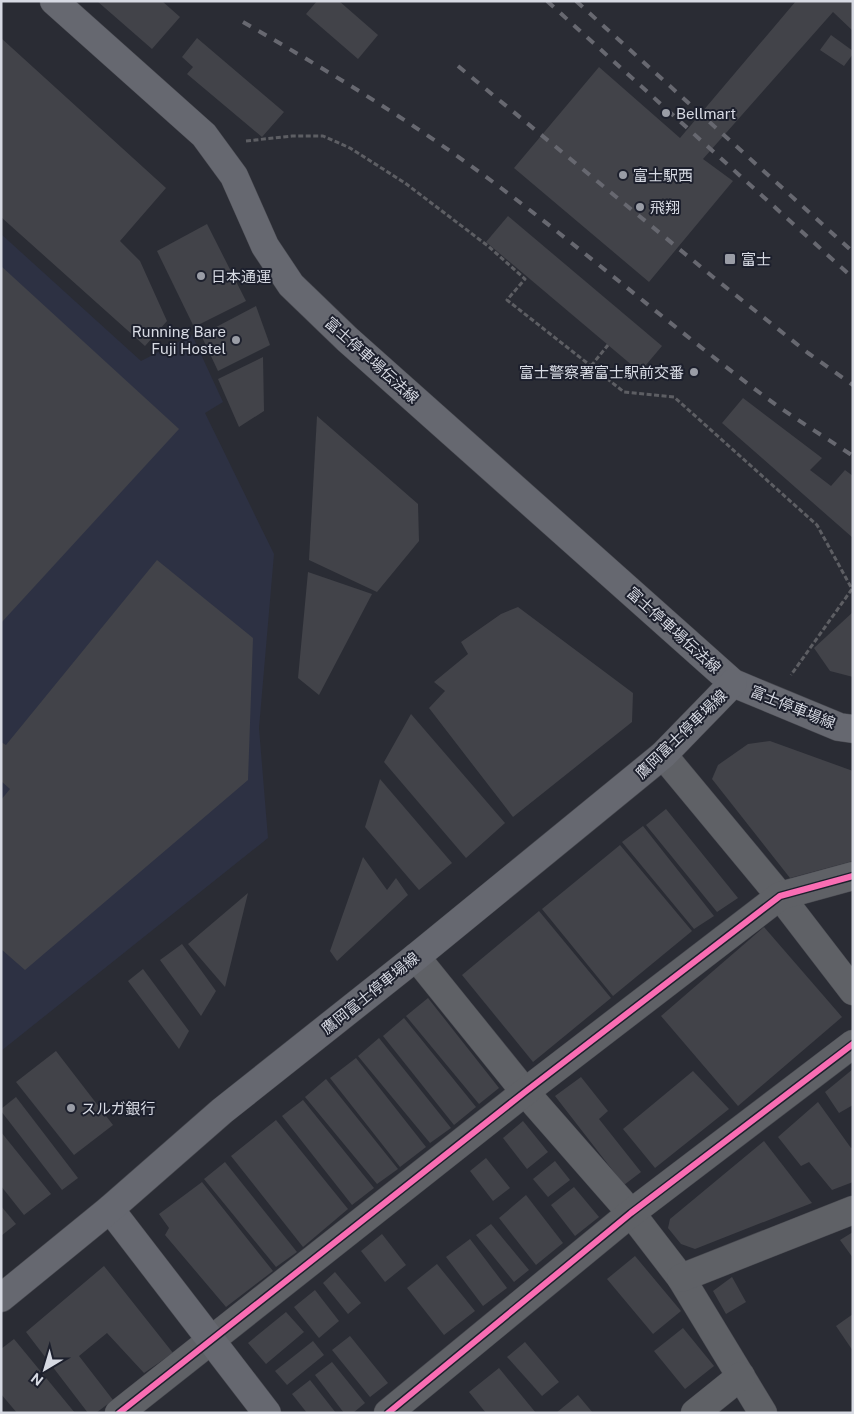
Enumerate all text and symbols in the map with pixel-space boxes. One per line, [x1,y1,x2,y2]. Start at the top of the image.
place label: Bellmart [676,105,736,122]
marker: Bellmart [660,107,672,119]
place label: 富士駅西 [633,167,693,184]
marker: 富士駅西 [617,169,629,181]
place label: 飛翔 [650,199,680,216]
marker: 飛翔 [634,201,646,213]
place label: 富士 [741,251,771,268]
marker: 富士 [723,252,737,266]
place label: 日本通運 [211,268,271,285]
marker: 日本通運 [195,270,207,282]
street label: 富士停車場伝法線 [322,314,422,406]
place label: Running Bare Fuji Hostel [132,323,226,357]
marker: Running Bare Fuji Hostel [230,334,242,346]
place label: 富士警察署富士駅前交番 [519,364,684,381]
marker: 富士警察署富士駅前交番 [688,366,700,378]
street label: 富士停車場伝法線 [624,584,724,676]
street label: 富士停車場線 [748,682,838,732]
street label: 鷹岡富士停車場線 [632,686,730,782]
street label: 鷹岡富士停車場線 [318,949,422,1037]
place label: スルガ銀行 [81,1100,156,1117]
marker: スルガ銀行 [65,1102,77,1114]
north arrow [20,1344,70,1394]
text: N [28,1370,46,1389]

